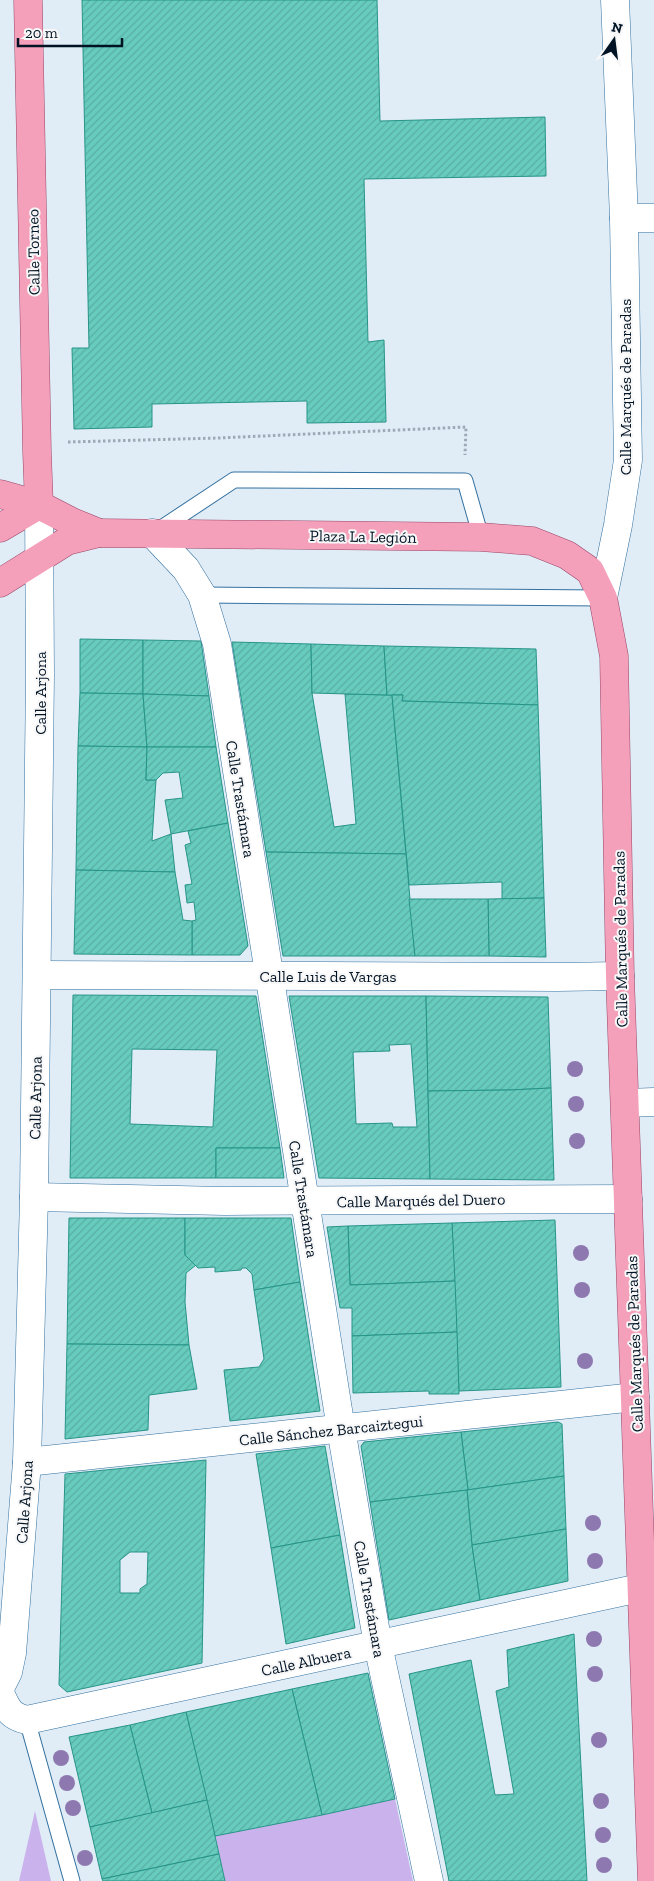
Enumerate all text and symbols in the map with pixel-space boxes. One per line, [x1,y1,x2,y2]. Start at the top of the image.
scale bar [18,15,121,47]
north arrow [589,15,639,65]
text: N [610,18,625,37]
text: 20 m [25,24,58,42]
street label: Calle Torneo [23,209,44,295]
street label: Calle Marqués de Paradas [616,299,635,475]
street label: Plaza La Legión [309,526,417,547]
street label: Calle Arjona [31,651,50,735]
street label: Calle Trastámara [222,739,259,859]
street label: Calle Marqués de Paradas [609,851,632,1027]
street label: Calle Luis de Vargas [259,967,397,986]
street label: Calle Arjona [25,1056,46,1140]
street label: Calle Trastámara [285,1139,322,1259]
street label: Calle Marqués del Duero [336,1190,506,1211]
street label: Calle Marqués de Paradas [622,1255,647,1433]
street label: Calle Sánchez Barcaiztegui [238,1411,424,1450]
street label: Calle Arjona [12,1459,37,1544]
street label: Calle Trastámara [350,1539,389,1659]
street label: Calle Albuera [259,1643,353,1680]

